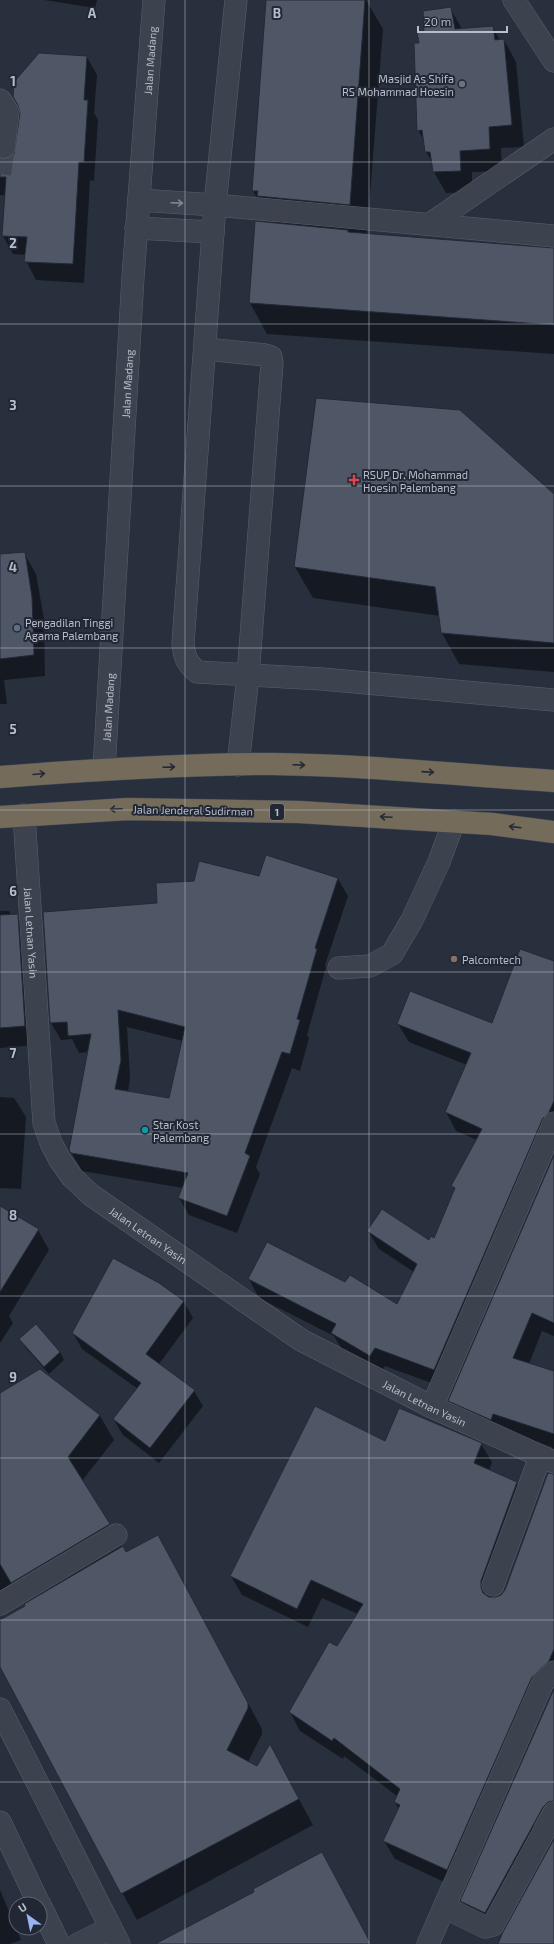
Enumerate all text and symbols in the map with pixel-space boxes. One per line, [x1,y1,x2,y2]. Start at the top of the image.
text: A [88,5,97,21]
text: B [273,5,281,21]
scale bar [418,8,507,34]
text: 20 m [424,14,451,28]
street label: Jalan Madang [140,26,158,95]
place label: Masjid As Shifa RS Mohammad Hoesin [342,72,454,98]
text: 1 [10,73,16,89]
marker: Masjid As Shifa RS Mohammad Hoesin [457,79,467,89]
one-way arrow [170,199,183,207]
text: 2 [9,235,17,251]
street label: Jalan Madang [118,349,135,418]
text: 3 [9,397,17,413]
place label: RSUP Dr. Mohammad Hoesin Palembang [363,468,468,494]
marker: RSUP Dr. Mohammad Hoesin Palembang [348,474,360,486]
text: 4 [9,559,17,575]
place label: Pengadilan Tinggi Agama Palembang [25,616,118,642]
marker: Pengadilan Tinggi Agama Palembang [12,623,22,633]
street label: Jalan Madang [99,672,116,742]
text: 5 [9,721,17,737]
one-way arrow [292,762,305,769]
one-way arrow [162,763,175,771]
one-way arrow [421,769,434,776]
one-way arrow [32,771,45,778]
street label: Jalan Jenderal Sudirman [133,802,253,818]
road number: 1 [270,804,284,820]
one-way arrow [110,806,123,813]
one-way arrow [380,814,393,821]
one-way arrow [509,824,522,831]
text: 6 [9,883,17,899]
street label: Jalan Letnan Yasin [22,887,41,979]
place label: Palcomtech [462,953,521,966]
marker: Palcomtech [449,954,459,964]
text: 7 [10,1045,17,1061]
place label: Star Kost Palembang [153,1118,209,1144]
marker: Star Kost Palembang [140,1125,150,1135]
street label: Jalan Letnan Yasin [107,1203,190,1266]
text: 8 [9,1207,17,1223]
text: 9 [9,1369,17,1385]
street label: Jalan Letnan Yasin [381,1377,469,1428]
north arrow [8,1896,48,1936]
text: U [16,1900,29,1915]

